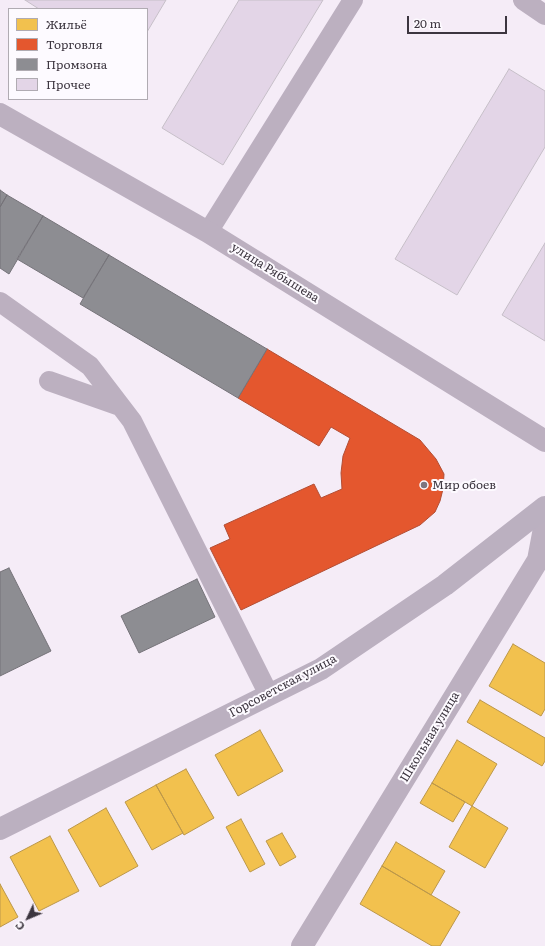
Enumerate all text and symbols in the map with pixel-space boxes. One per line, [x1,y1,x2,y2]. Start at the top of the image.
legend [8,8,148,100]
scale bar [409,8,509,34]
text: 20 m [414,14,441,32]
text: Жильё [46,15,87,33]
text: Торговля [46,35,103,53]
text: Промзона [46,55,107,73]
text: Прочее [46,75,90,93]
street label: улица Рябышева [228,240,322,306]
place label: Мир обоев [432,478,496,492]
marker: Мир обоев [419,480,429,490]
street label: Горсоветская улица [227,652,339,720]
street label: Школьная улица [397,689,463,785]
north arrow [8,898,48,938]
text: С [11,918,28,935]

